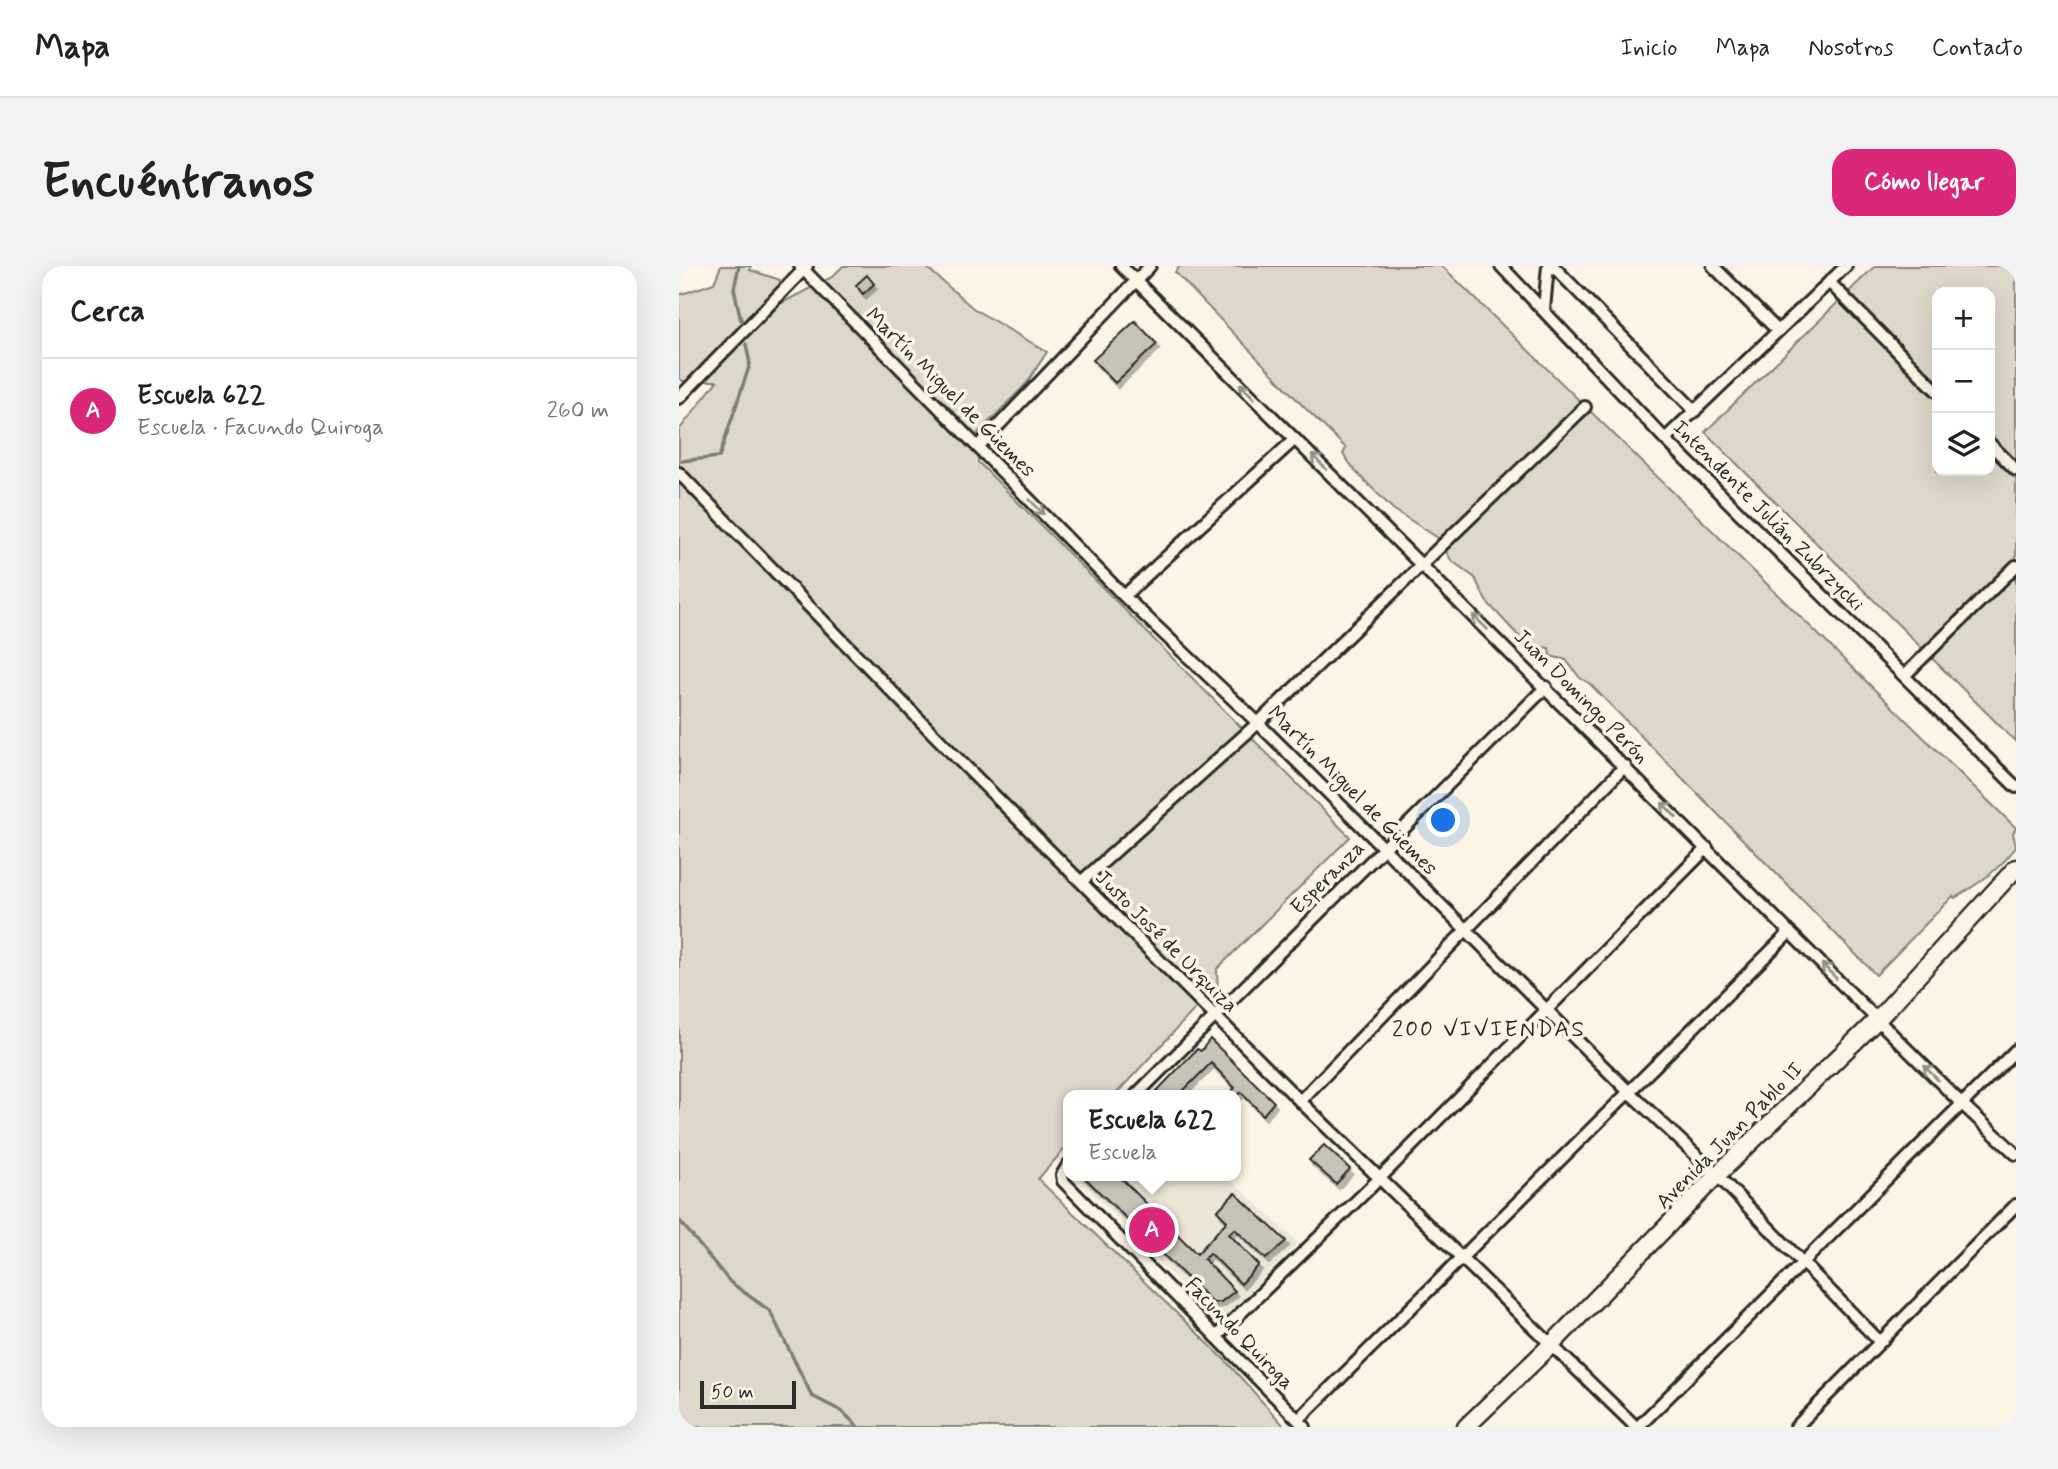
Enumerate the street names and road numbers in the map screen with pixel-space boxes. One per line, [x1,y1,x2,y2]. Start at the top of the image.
street label: Martín Miguel de Güemes [858,302,1041,485]
street label: Intendente Julián Zubrzycki [1666,414,1870,618]
street label: Juan Domingo Perón [1507,623,1655,771]
street label: Martín Miguel de Güemes [1260,700,1443,883]
street label: Esperanza [1284,834,1371,921]
street label: Justo José de Urquiza [1089,864,1244,1019]
street label: Avenida Juan Pablo II [1650,1056,1809,1215]
street label: Facundo Quiroga [1178,1271,1300,1396]

